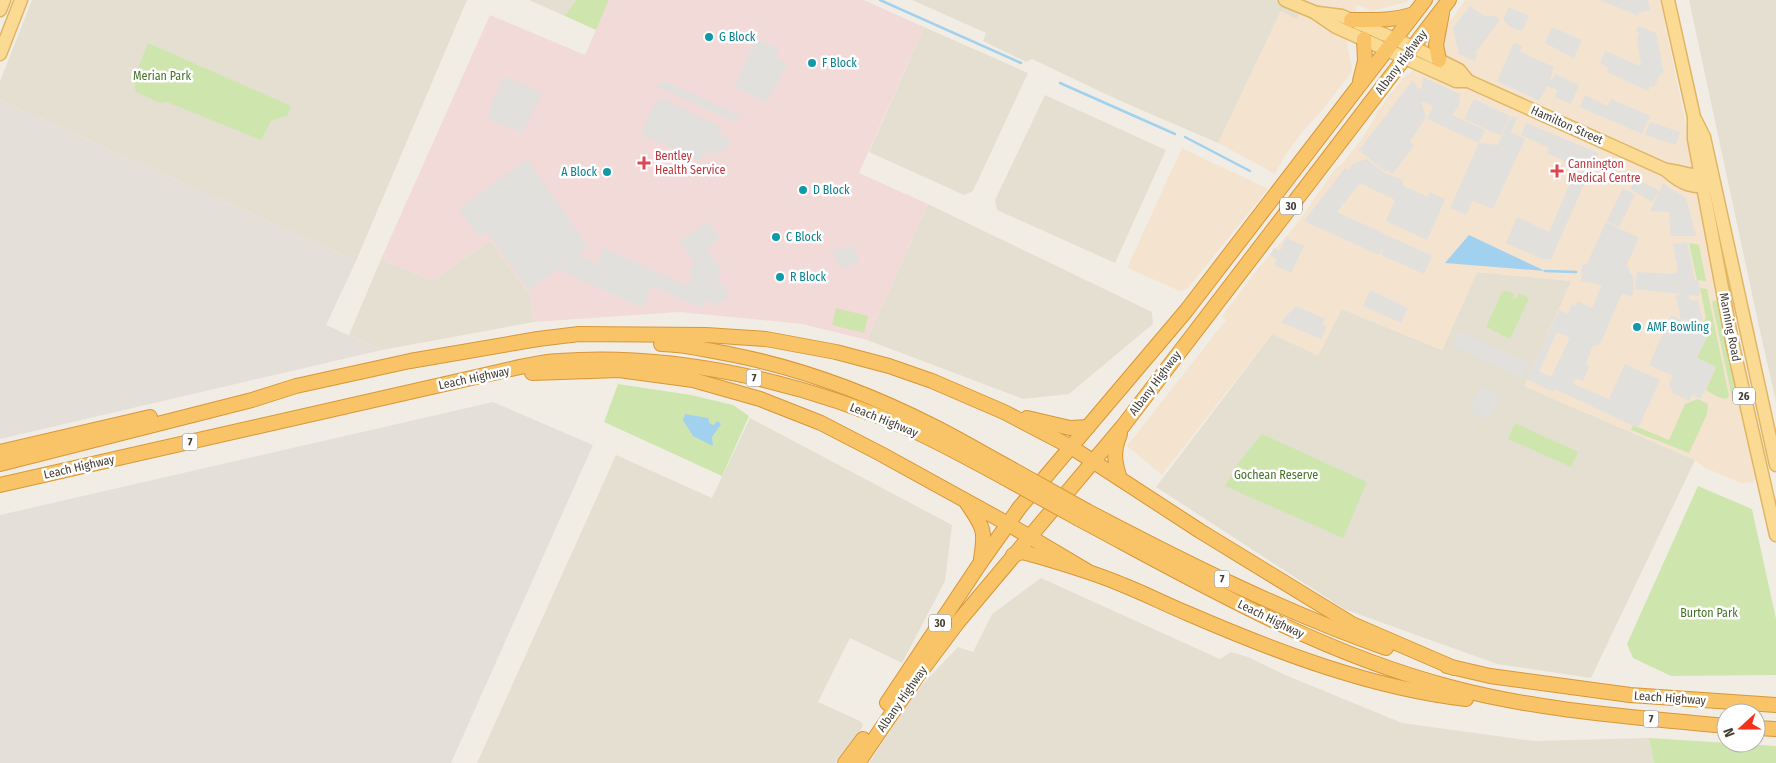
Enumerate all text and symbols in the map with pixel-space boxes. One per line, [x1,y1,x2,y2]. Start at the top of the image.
street label: Albany Highway [1372,27,1430,97]
place label: G Block [719,30,756,44]
marker: G Block [703,31,715,43]
place label: F Block [822,56,857,70]
marker: F Block [806,57,818,69]
park label: Merian Park [133,69,191,83]
street label: Hamilton Street [1529,103,1605,147]
place label: Bentley Health Service [655,149,725,177]
marker: Bentley Health Service [637,156,651,170]
place label: Cannington Medical Centre [1568,157,1641,185]
marker: Cannington Medical Centre [1550,164,1564,178]
place label: A Block [561,165,597,179]
marker: A Block [601,166,613,178]
place label: D Block [813,183,850,197]
marker: D Block [797,184,809,196]
road number: 30 [1280,198,1302,215]
place label: C Block [786,230,822,244]
marker: C Block [770,231,782,243]
place label: R Block [790,270,826,284]
marker: R Block [774,271,786,283]
street label: Manning Road [1716,291,1744,363]
place label: AMF Bowling [1647,320,1709,334]
marker: AMF Bowling [1631,321,1643,333]
street label: Albany Highway [1126,348,1184,418]
street label: Leach Highway [437,364,511,392]
road number: 7 [746,369,762,386]
road number: 26 [1733,388,1755,404]
street label: Leach Highway [848,400,921,440]
road number: 7 [182,434,198,451]
street label: Leach Highway [42,452,116,482]
park label: Gochean Reserve [1234,468,1318,482]
road number: 7 [1214,570,1230,588]
street label: Leach Highway [1236,597,1307,641]
park label: Burton Park [1680,606,1738,620]
road number: 30 [929,614,951,632]
street label: Albany Highway [874,663,930,735]
street label: Leach Highway [1634,689,1707,708]
north arrow [1716,703,1766,753]
road number: 7 [1644,711,1658,728]
text: N [1720,726,1739,739]

